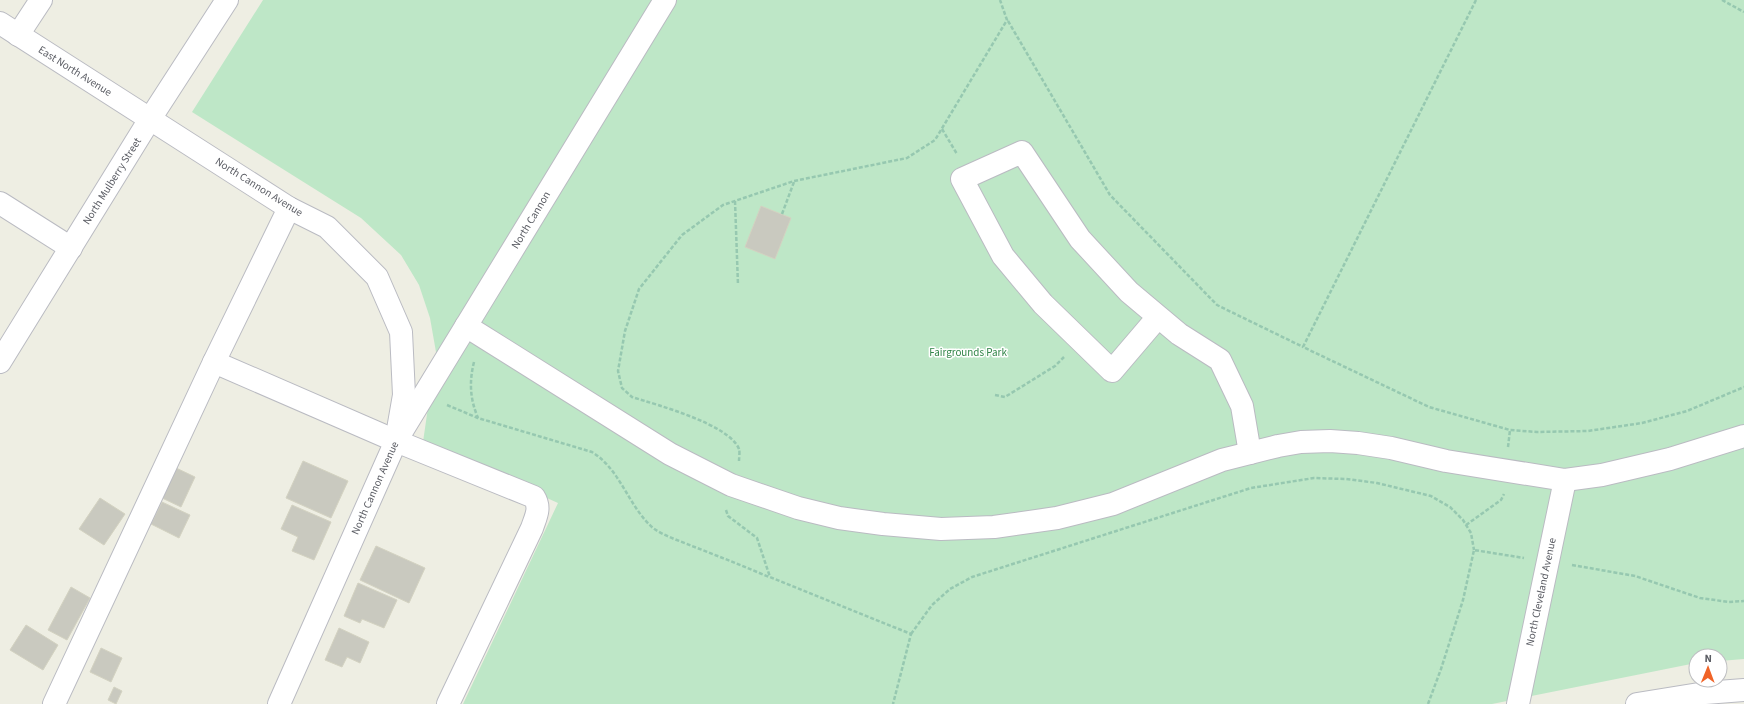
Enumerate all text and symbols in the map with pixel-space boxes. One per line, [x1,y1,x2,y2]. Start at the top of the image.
street label: East North Avenue [35,42,115,100]
street label: North Mulberry Street [79,134,145,227]
street label: North Cannon Avenue [212,154,306,220]
street label: North Cannon [508,188,554,252]
park label: Fairgrounds Park [929,345,1007,360]
street label: North Cannon Avenue [348,438,403,537]
street label: North Cleveland Avenue [1522,536,1560,648]
north arrow [1688,648,1728,688]
text: N [1704,651,1712,666]

